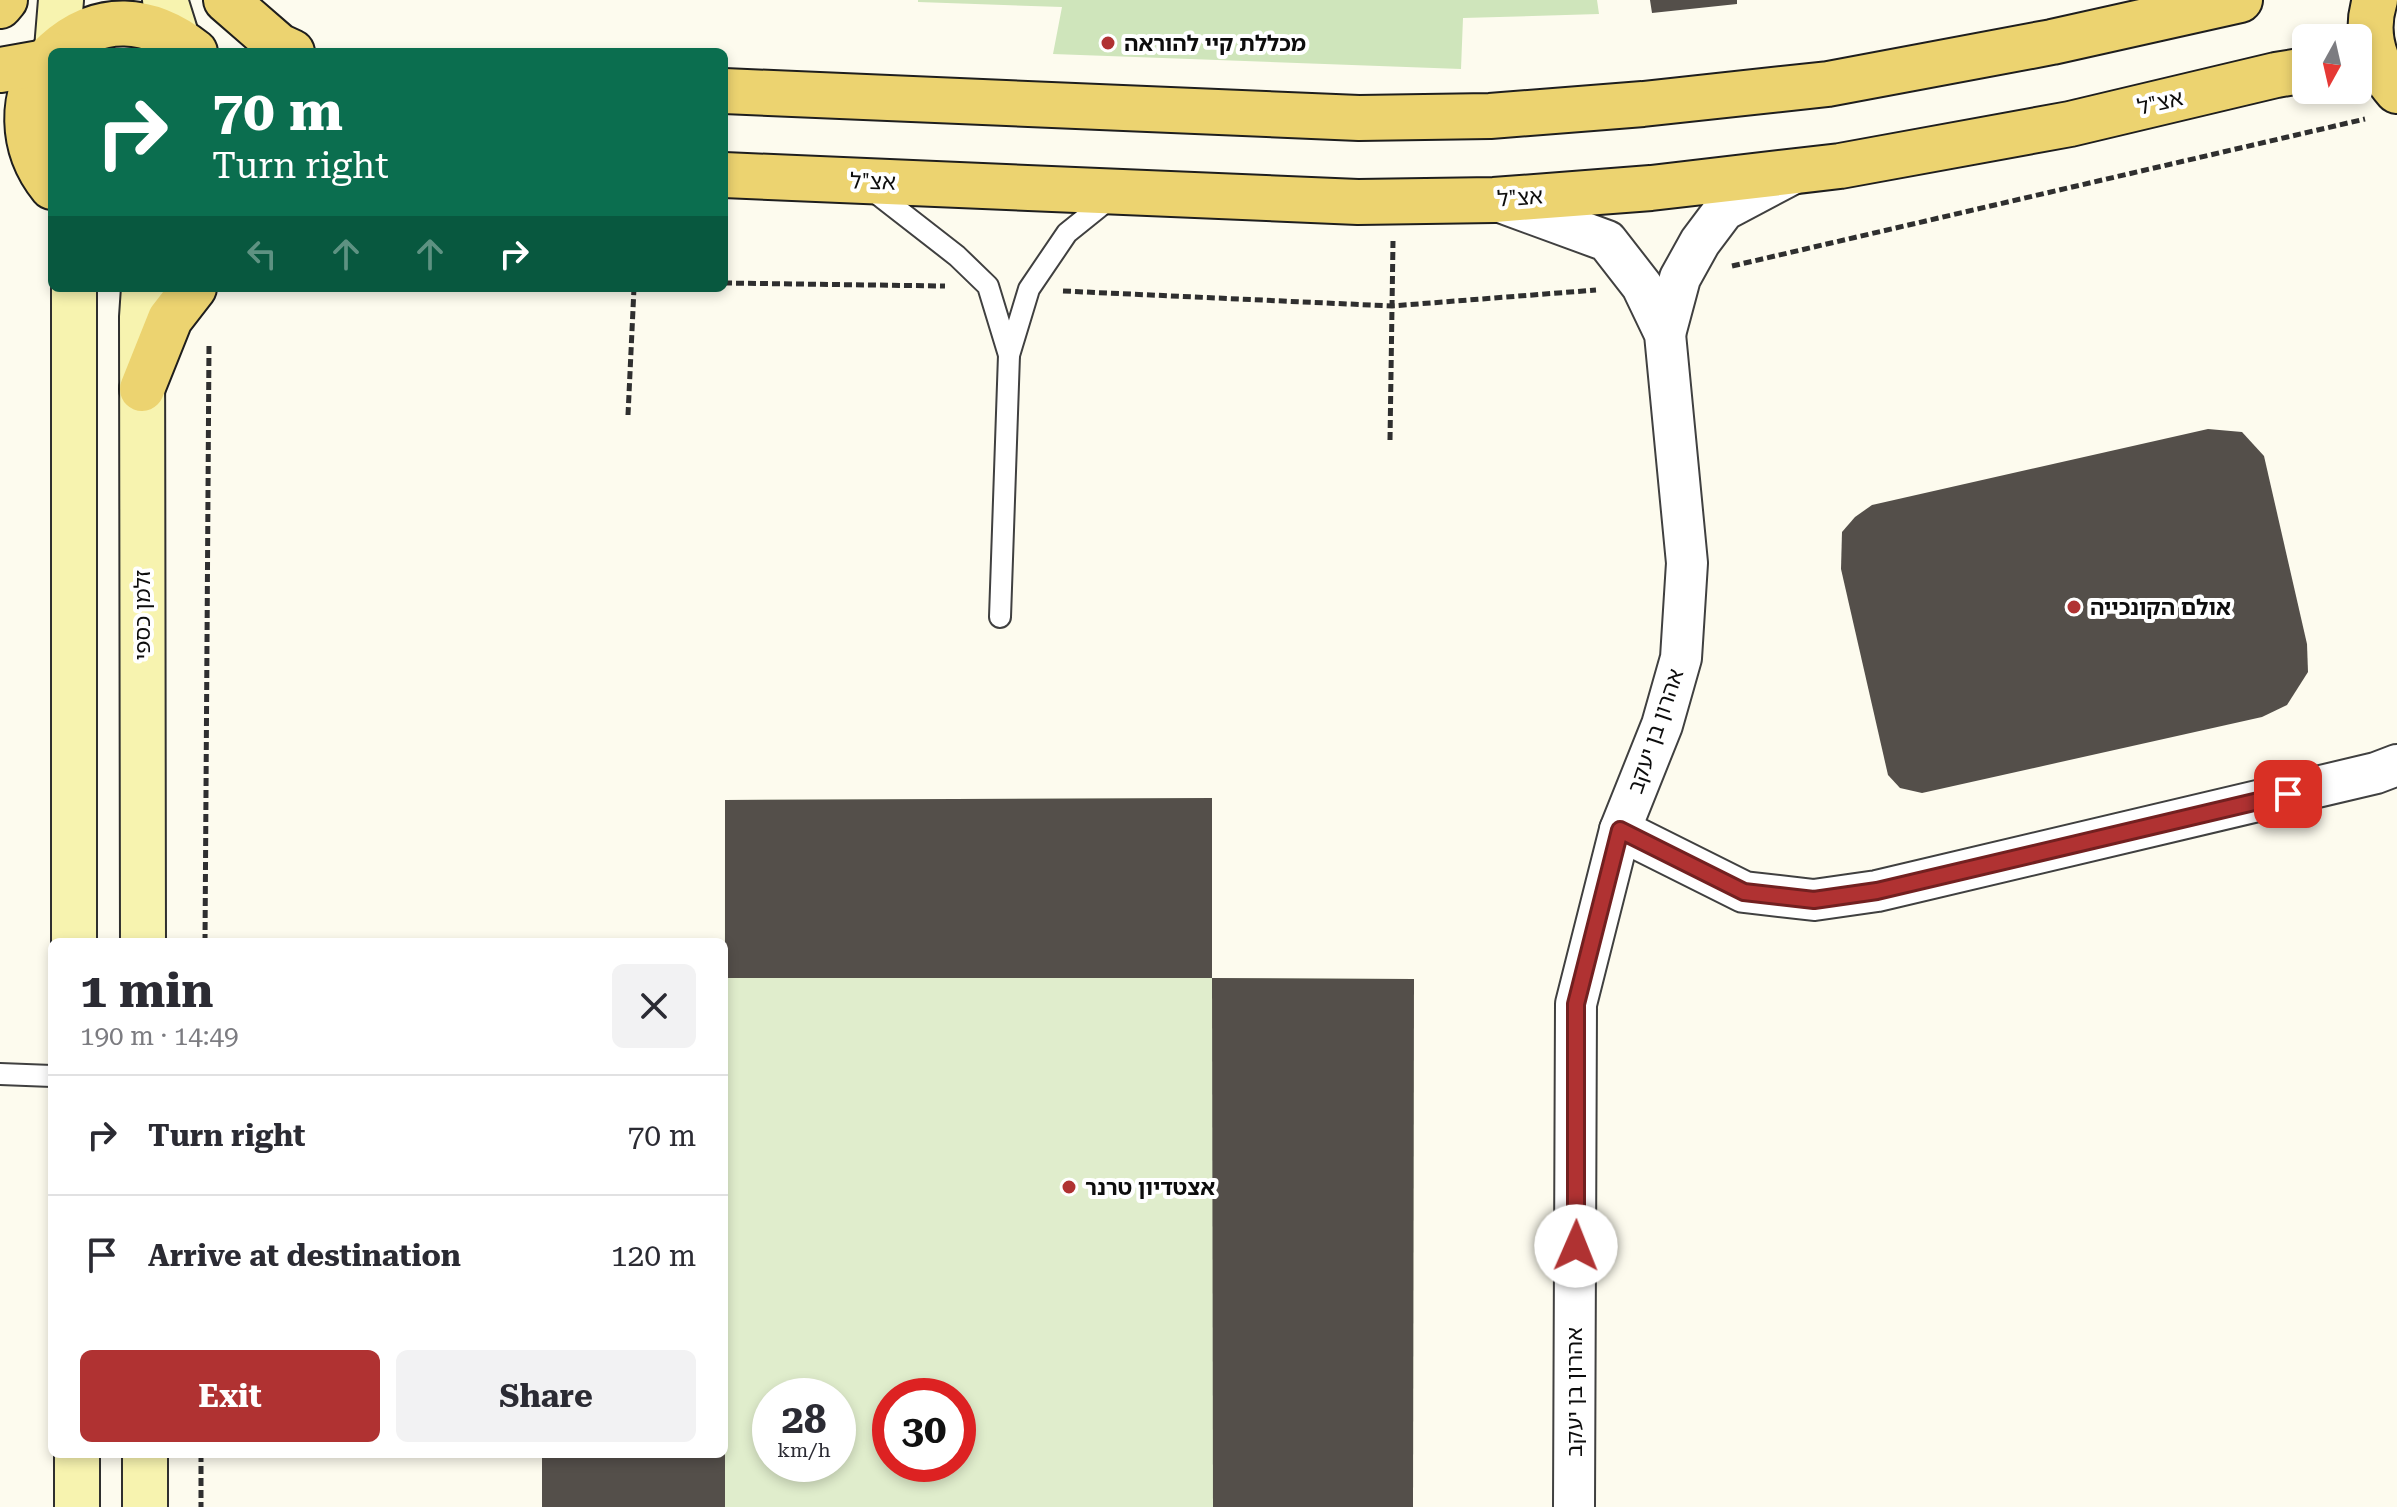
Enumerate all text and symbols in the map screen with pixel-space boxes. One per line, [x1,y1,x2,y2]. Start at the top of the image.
north arrow [2292,24,2372,104]
map controls [2292,24,2372,104]
place label: מכללת קיי להוראה [1124,31,1306,56]
marker: מכללת קיי להוראה [1099,34,1117,52]
text: 70 m [212,78,343,144]
icon: right [80,80,184,184]
street label: אצ"ל [2135,85,2185,120]
text: Turn right [212,145,389,187]
street label: אצ"ל [850,168,896,195]
street label: אצ"ל [1496,183,1544,212]
icon: left [240,232,284,276]
icon: ahead [324,232,368,276]
icon: ahead [408,232,452,276]
icon: right [492,232,536,276]
street label: זלמן כספי [130,570,155,660]
place label: אולם הקונכייה [2090,595,2231,620]
marker: אולם הקונכייה [2065,598,2083,616]
street label: אהרון בן יעקב [1623,666,1688,797]
pin [2254,760,2322,828]
icon: arrive [2266,772,2310,816]
text: 1 min [80,963,213,1019]
button: close [612,964,696,1048]
text: 190 m · 14:49 [80,1021,239,1051]
icon: right [80,1113,124,1157]
text: Turn right [148,1118,305,1153]
text: 70 m [627,1118,696,1153]
place label: אצטדיון טרנר [1085,1175,1215,1200]
marker: אצטדיון טרנר [1060,1178,1078,1196]
position arrow [1534,1204,1618,1288]
icon: arrive [80,1233,124,1277]
text: Arrive at destination [148,1238,461,1273]
text: 120 m [611,1238,696,1273]
street label: אהרון בן יעקב [1562,1327,1587,1457]
button: Exit [80,1350,380,1442]
button: Share [396,1350,696,1442]
speed limit sign: 30 [872,1378,976,1482]
text: 28 [782,1396,826,1443]
text: km/h [777,1438,831,1462]

